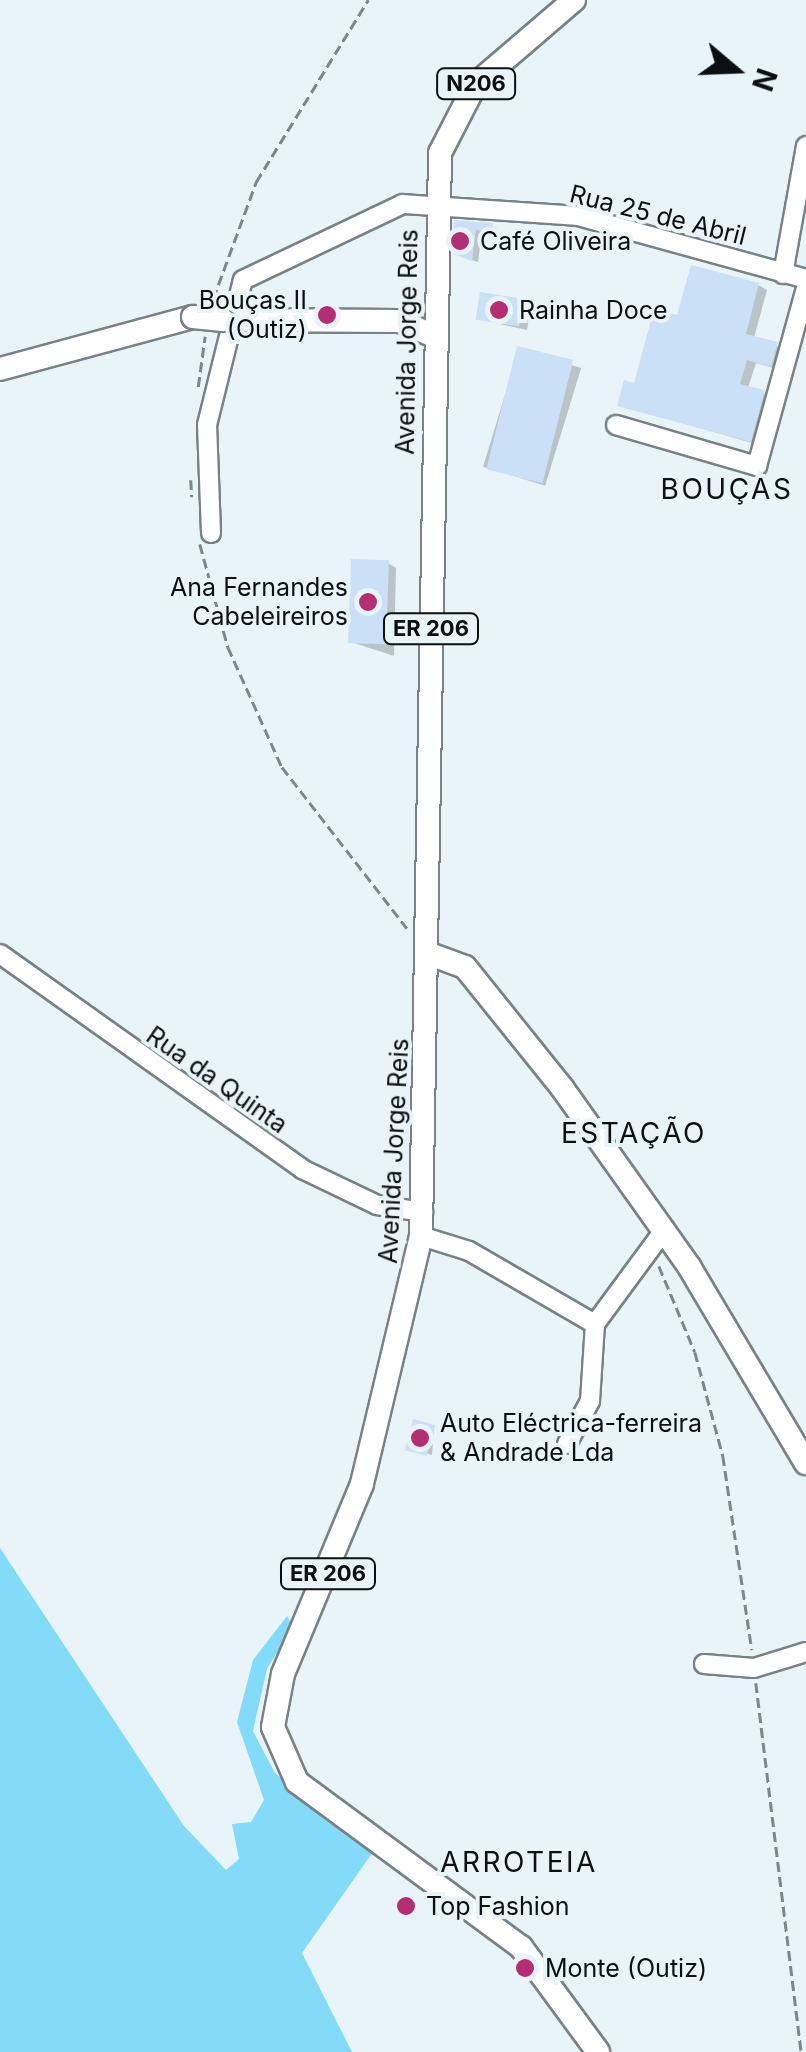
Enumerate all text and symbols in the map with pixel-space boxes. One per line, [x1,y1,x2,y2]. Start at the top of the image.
north arrow [686,20,786,120]
text: N [745,64,784,95]
road number: N206 [436,67,516,101]
street label: Rua 25 de Abril [567,179,749,251]
place label: Café Oliveira [480,226,631,256]
street label: Avenida Jorge Reis [390,229,424,455]
marker: Café Oliveira [449,230,471,252]
place label: Bouças II (Outiz) [199,286,307,345]
place label: Rainha Doce [519,295,668,325]
marker: Rainha Doce [488,299,510,321]
marker: Bouças II (Outiz) [316,304,338,326]
district label: BOUÇAS [661,472,793,506]
place label: Ana Fernandes Cabeleireiros [170,573,348,632]
marker: Ana Fernandes Cabeleireiros [357,591,379,613]
road number: ER 206 [381,612,481,646]
street label: Rua da Quinta [141,1020,293,1140]
street label: Avenida Jorge Reis [373,1038,415,1264]
district label: ESTAÇÃO [561,1116,707,1150]
place label: Auto Eléctrica-ferreira & Andrade Lda [440,1409,702,1468]
marker: Auto Eléctrica-ferreira & Andrade Lda [409,1427,431,1449]
road number: ER 206 [278,1557,378,1591]
district label: ARROTEIA [440,1845,598,1879]
place label: Top Fashion [426,1891,569,1921]
marker: Top Fashion [395,1895,417,1917]
place label: Monte (Outiz) [545,1953,707,1983]
marker: Monte (Outiz) [514,1957,536,1979]

